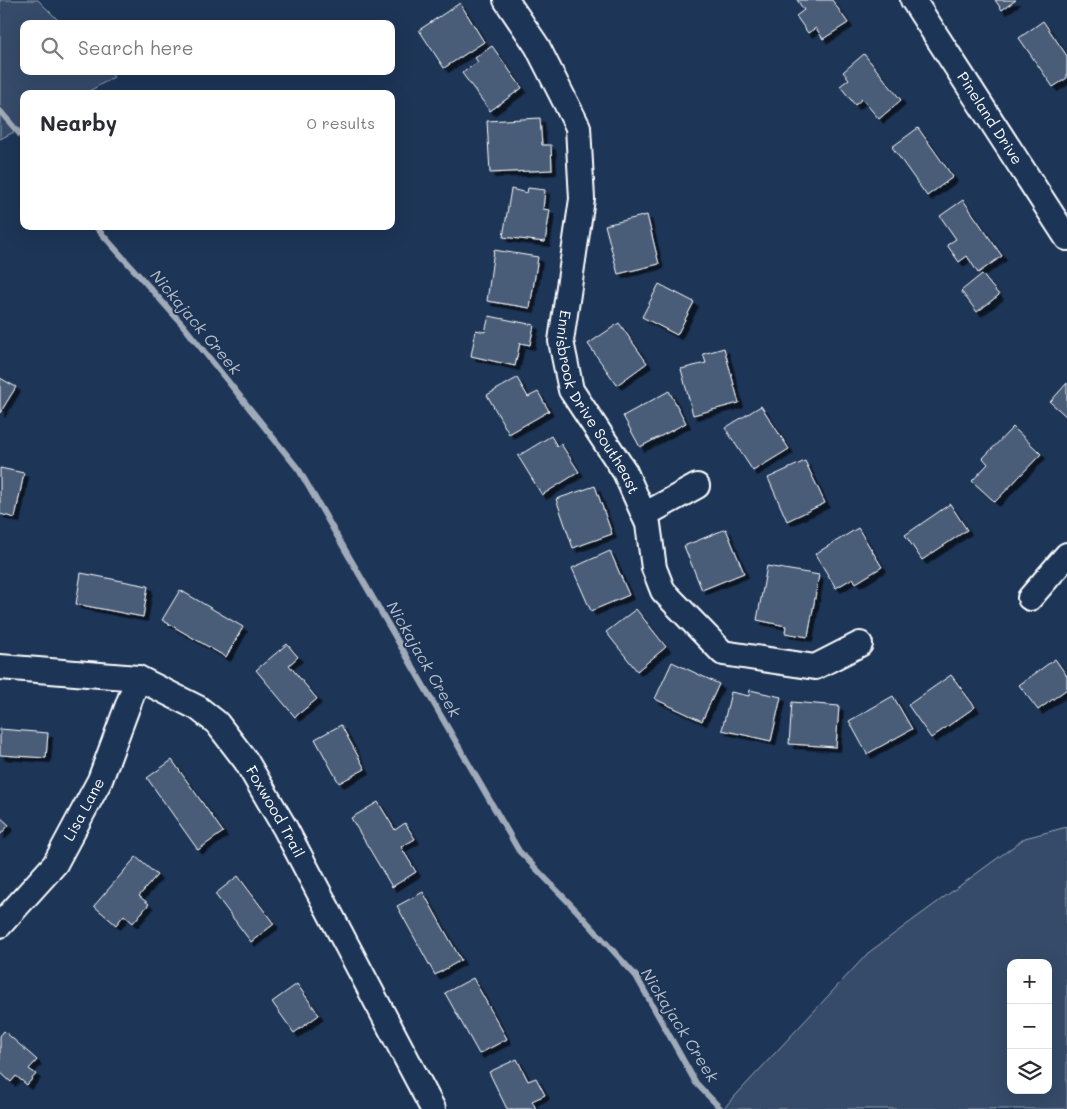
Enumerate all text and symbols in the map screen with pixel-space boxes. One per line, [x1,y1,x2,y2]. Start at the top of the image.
search box [20,20,395,75]
icon: search [38,34,66,62]
text: Search here [78,35,194,60]
street label: Pineland Drive [953,68,1028,168]
text: Nearby [40,109,117,136]
text: 0 results [307,112,375,133]
water label: Nickajack Creek [146,265,247,379]
street label: Ennisbrook Drive Southeast [552,309,644,497]
water label: Nickajack Creek [383,597,466,721]
street label: Foxwood Trail [242,762,310,861]
street label: Lisa Lane [58,774,108,844]
map controls [1007,959,1052,1094]
button: + [1007,959,1052,1004]
water label: Nickajack Creek [637,964,724,1086]
button: − [1007,1004,1052,1049]
button: layers [1007,1049,1052,1094]

